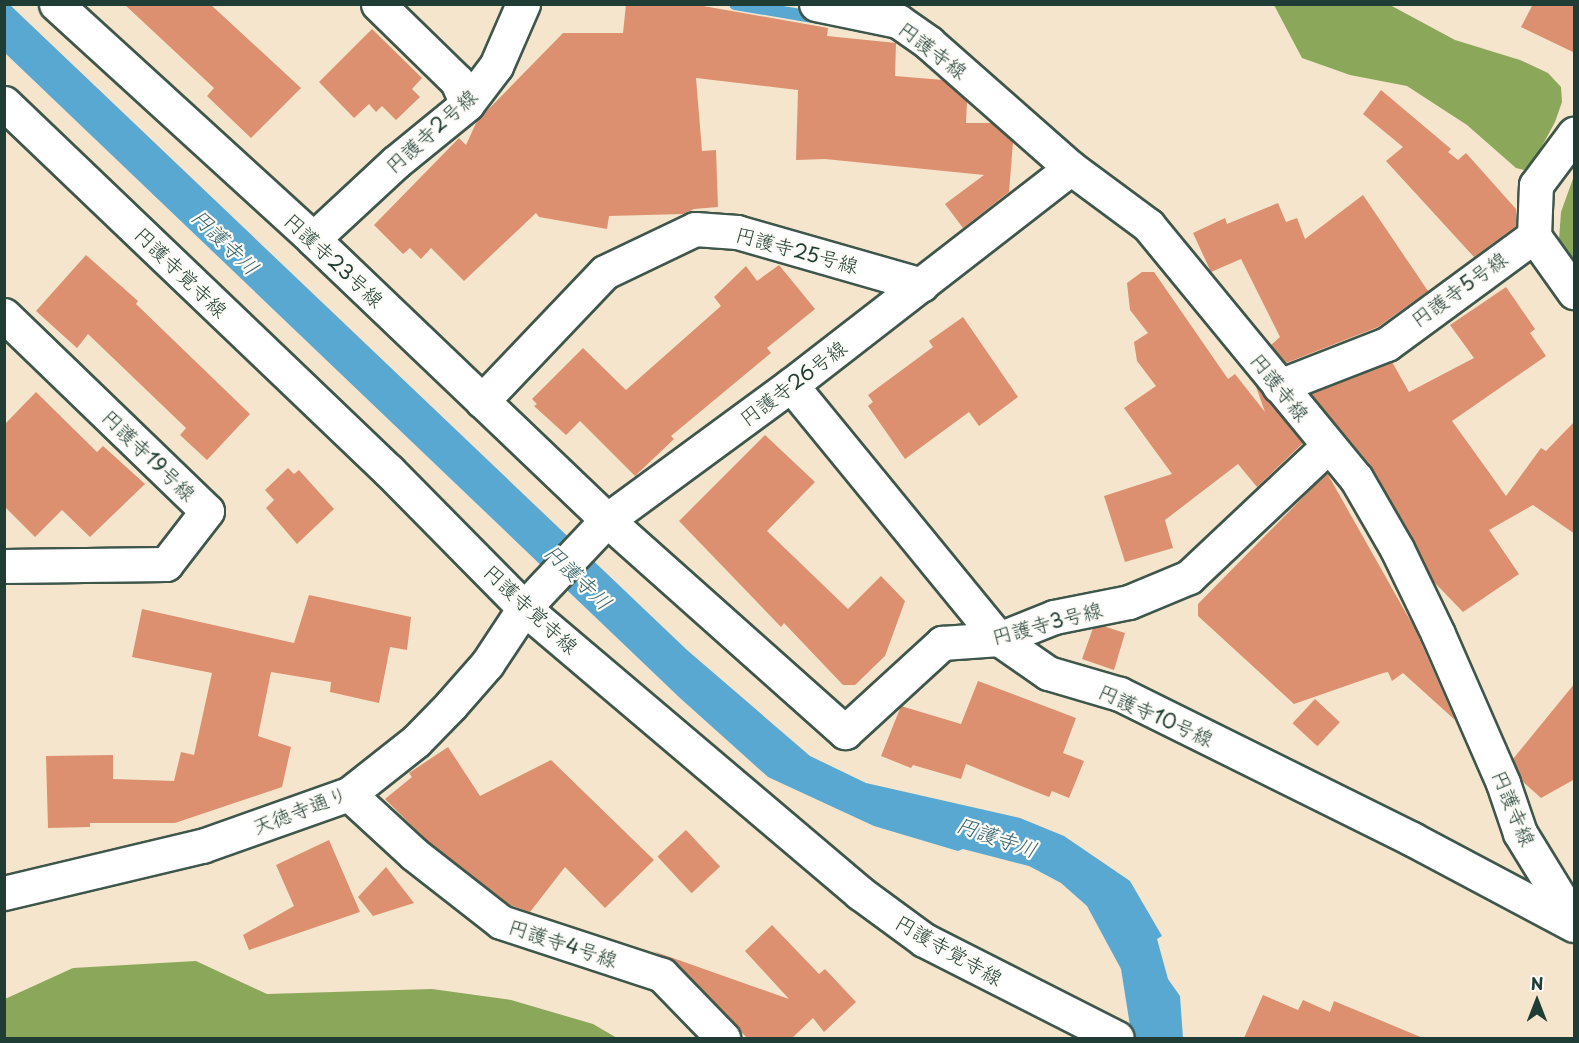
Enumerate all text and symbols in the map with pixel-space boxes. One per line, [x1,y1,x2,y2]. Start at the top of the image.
street label: 円護寺線 [894,16,972,84]
street label: 円護寺2号線 [381,84,481,178]
water label: 円護寺川 [187,203,265,279]
street label: 円護寺23号線 [279,208,389,312]
street label: 円護寺覚寺線 [130,222,232,322]
street label: 円護寺25号線 [733,222,861,278]
street label: 円護寺5号線 [1406,246,1512,332]
street label: 円護寺26号線 [735,335,851,431]
street label: 円護寺線 [1246,348,1314,426]
street label: 円護寺19号線 [97,404,201,506]
water label: 円護寺川 [540,538,618,614]
street label: 円護寺覚寺線 [479,559,583,659]
street label: 円護寺3号線 [989,597,1105,649]
street label: 円護寺10号線 [1095,679,1217,751]
street label: 円護寺線 [1487,766,1541,850]
street label: 天徳寺通り [249,781,351,839]
water label: 円護寺川 [953,810,1041,862]
street label: 円護寺覚寺線 [891,910,1007,990]
street label: 円護寺4号線 [505,914,621,972]
north arrow [1507,971,1567,1031]
text: N [1531,971,1543,995]

